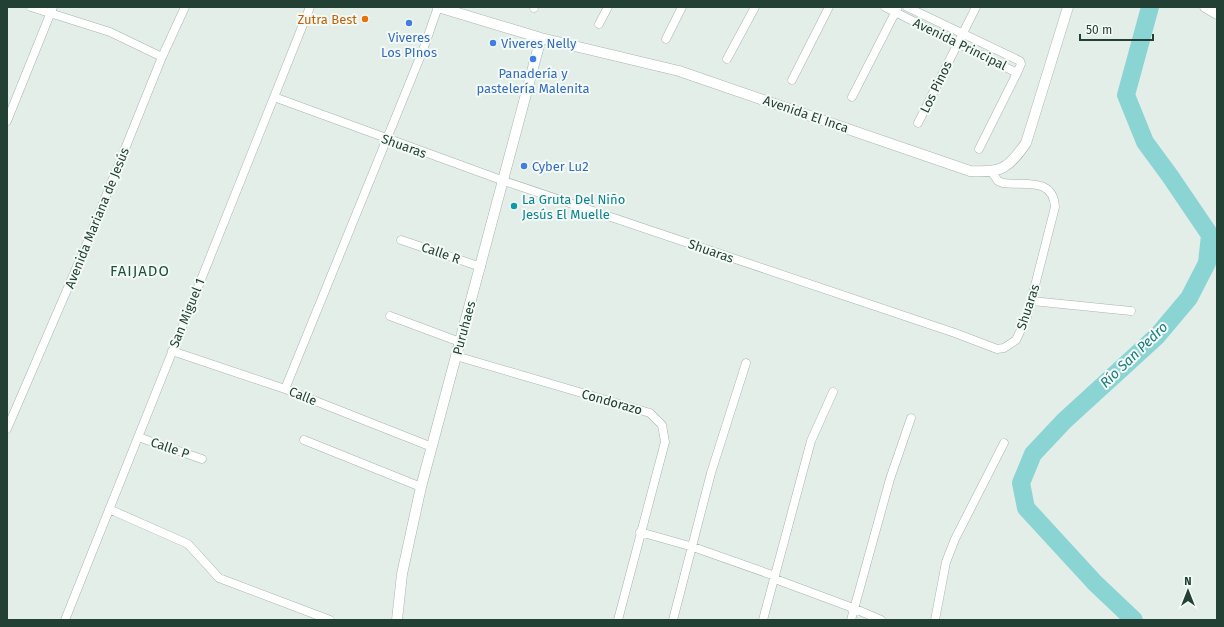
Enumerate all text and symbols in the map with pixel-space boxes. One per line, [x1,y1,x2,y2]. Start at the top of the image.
place label: Zutra Best [297,12,357,27]
marker: Zutra Best [360,14,370,24]
street label: Avenida Principal [911,15,1009,73]
scale bar [1080,16,1153,42]
marker: Viveres Los PInos [404,18,414,28]
text: 50 m [1086,23,1112,37]
place label: Viveres Los PInos [381,30,437,60]
place label: Viveres Nelly [501,36,577,51]
marker: Viveres Nelly [488,38,498,48]
marker: Panadería y pastelería Malenita [528,54,538,64]
street label: Los Pinos [917,59,955,115]
place label: Panadería y pastelería Malenita [476,66,590,96]
street label: Avenida El Inca [761,92,851,136]
street label: Shuaras [379,131,429,161]
street label: Avenida Mariana de Jesús [62,145,132,291]
place label: Cyber Lu2 [532,159,589,174]
marker: Cyber Lu2 [519,161,529,171]
place label: La Gruta Del Niño Jesús El Muelle [522,192,625,222]
marker: La Gruta Del Niño Jesús El Muelle [509,201,519,211]
street label: Shuaras [686,236,736,266]
street label: Calle R [420,239,462,267]
district label: FAIJADO [110,262,170,280]
street label: San Miguel 1 [166,276,208,350]
street label: Shuaras [1014,282,1042,332]
street label: Puruhaes [450,299,478,357]
water label: Río San Pedro [1097,319,1171,391]
street label: Calle [287,384,319,408]
street label: Condorazo [580,386,644,418]
street label: Calle P [149,434,192,462]
north arrow [1168,571,1208,611]
text: N [1184,575,1192,588]

